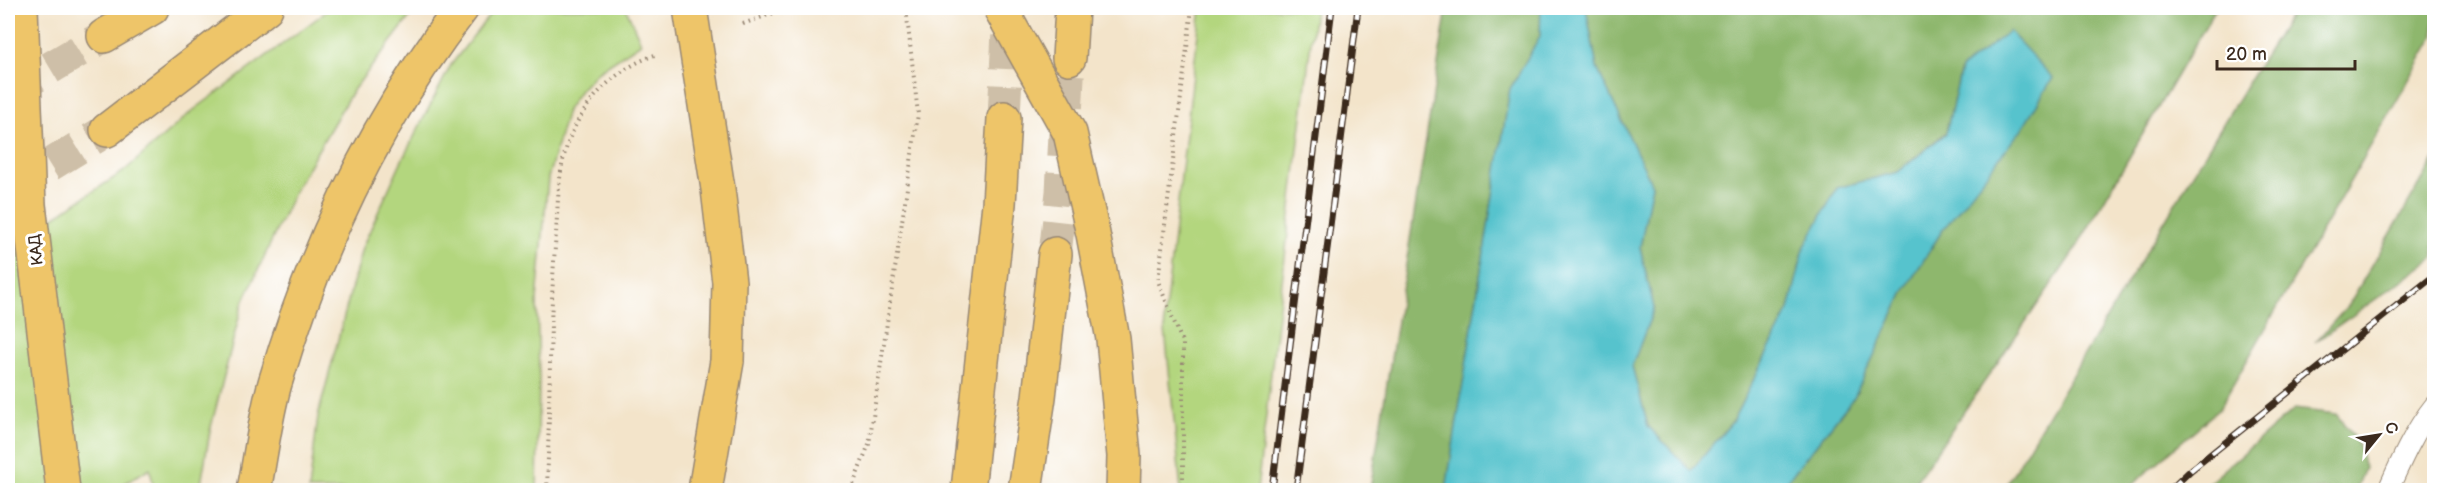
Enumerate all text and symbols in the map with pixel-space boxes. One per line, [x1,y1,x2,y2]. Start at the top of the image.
scale bar [2217,33,2355,71]
text: 20 m [2226,44,2267,65]
street label: КАД [25,233,48,267]
north arrow [2349,405,2409,465]
text: С [2380,419,2402,438]

